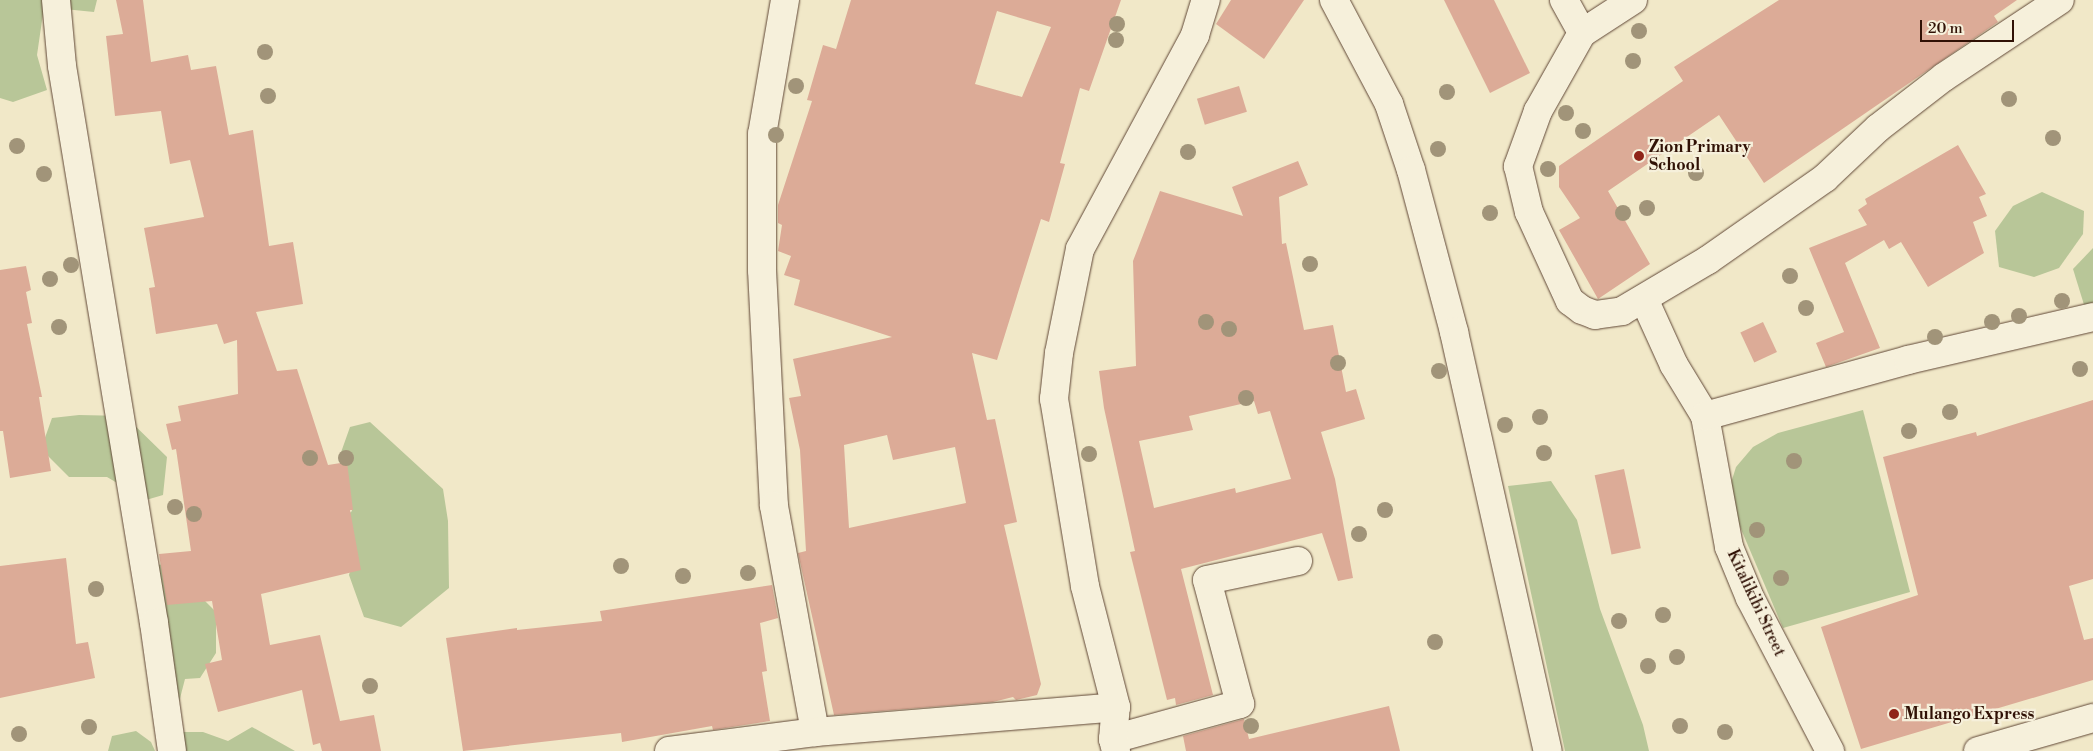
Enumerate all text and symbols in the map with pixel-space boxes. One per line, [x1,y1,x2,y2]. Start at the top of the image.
scale bar [1923,10,2017,42]
text: 20 m [1928,19,1963,38]
place label: Zion Primary School [1649,137,1751,175]
marker: Zion Primary School [1633,150,1645,162]
street label: Kitalikibi Street [1723,547,1789,659]
place label: Mulango Express [1904,704,2034,724]
marker: Mulango Express [1888,708,1900,720]

